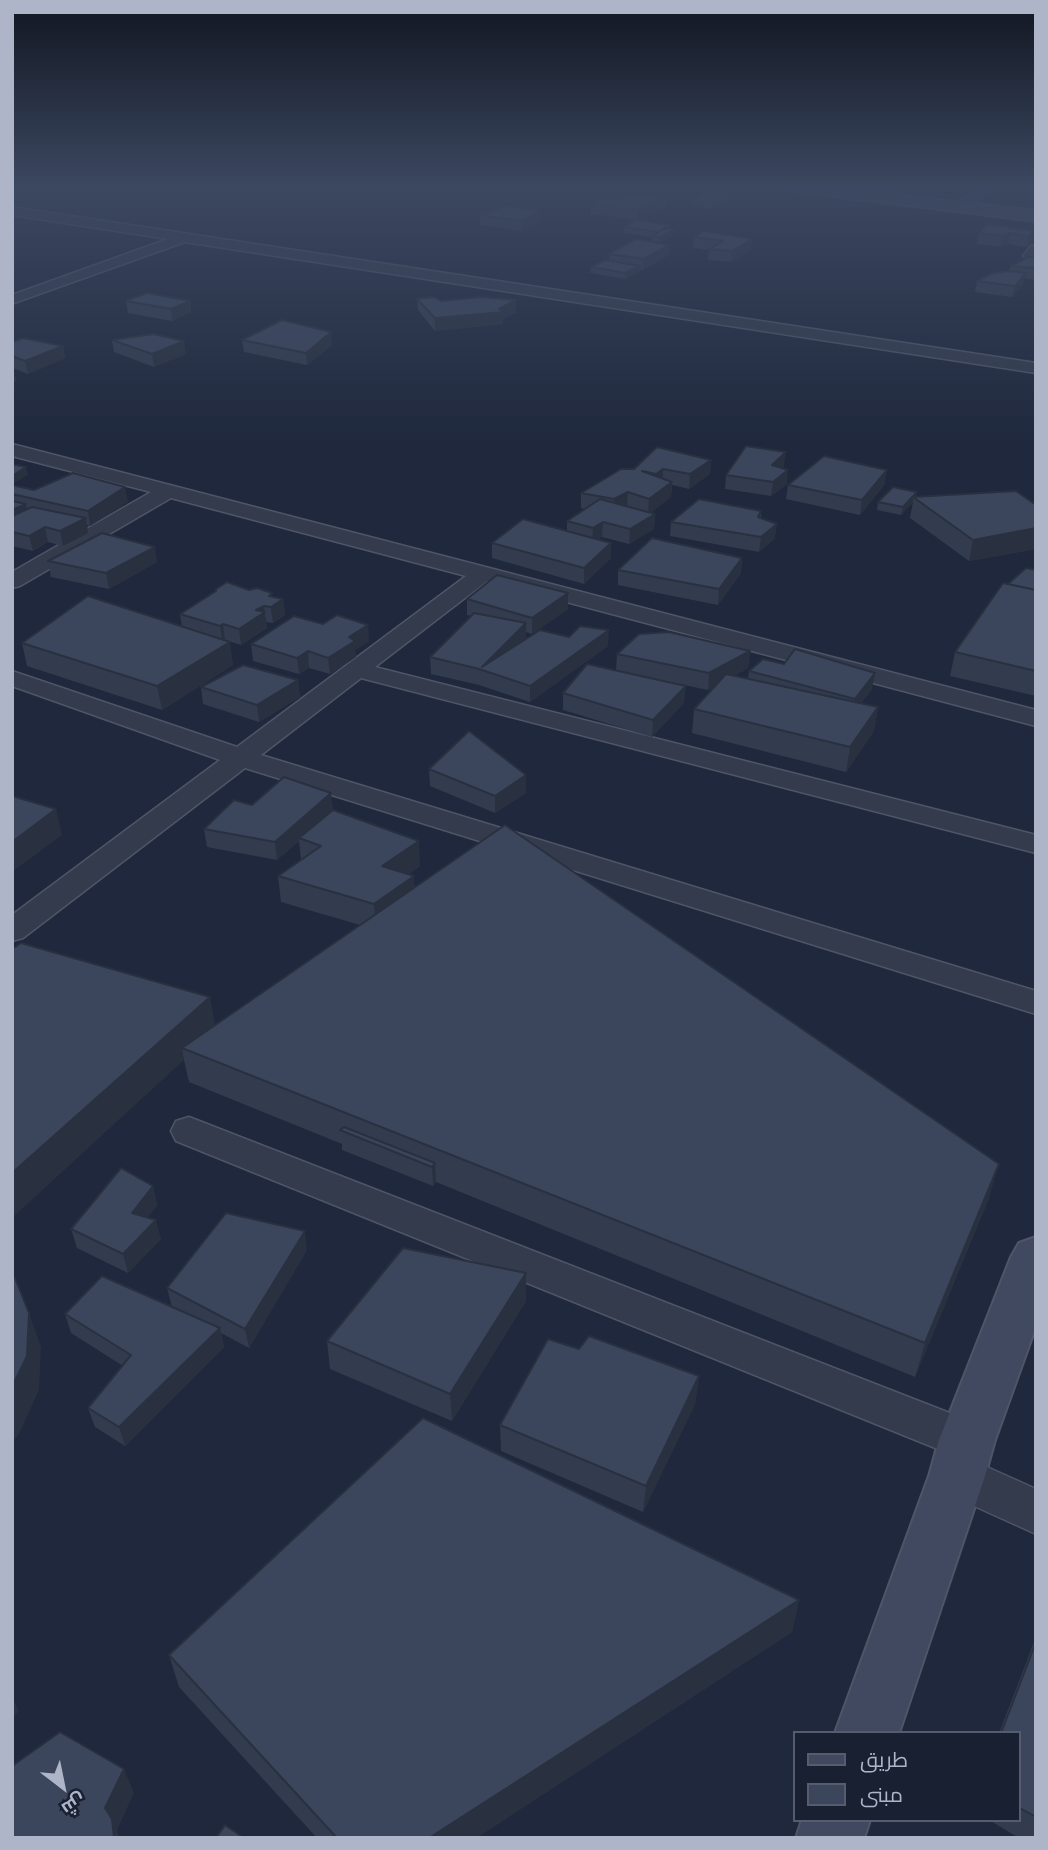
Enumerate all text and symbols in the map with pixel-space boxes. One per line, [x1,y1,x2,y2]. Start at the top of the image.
legend [792,1731,1020,1822]
text: طريق [860,1745,908,1774]
north arrow [28,1752,98,1822]
text: مبنى [860,1780,903,1809]
text: ش [57,1787,91,1822]

